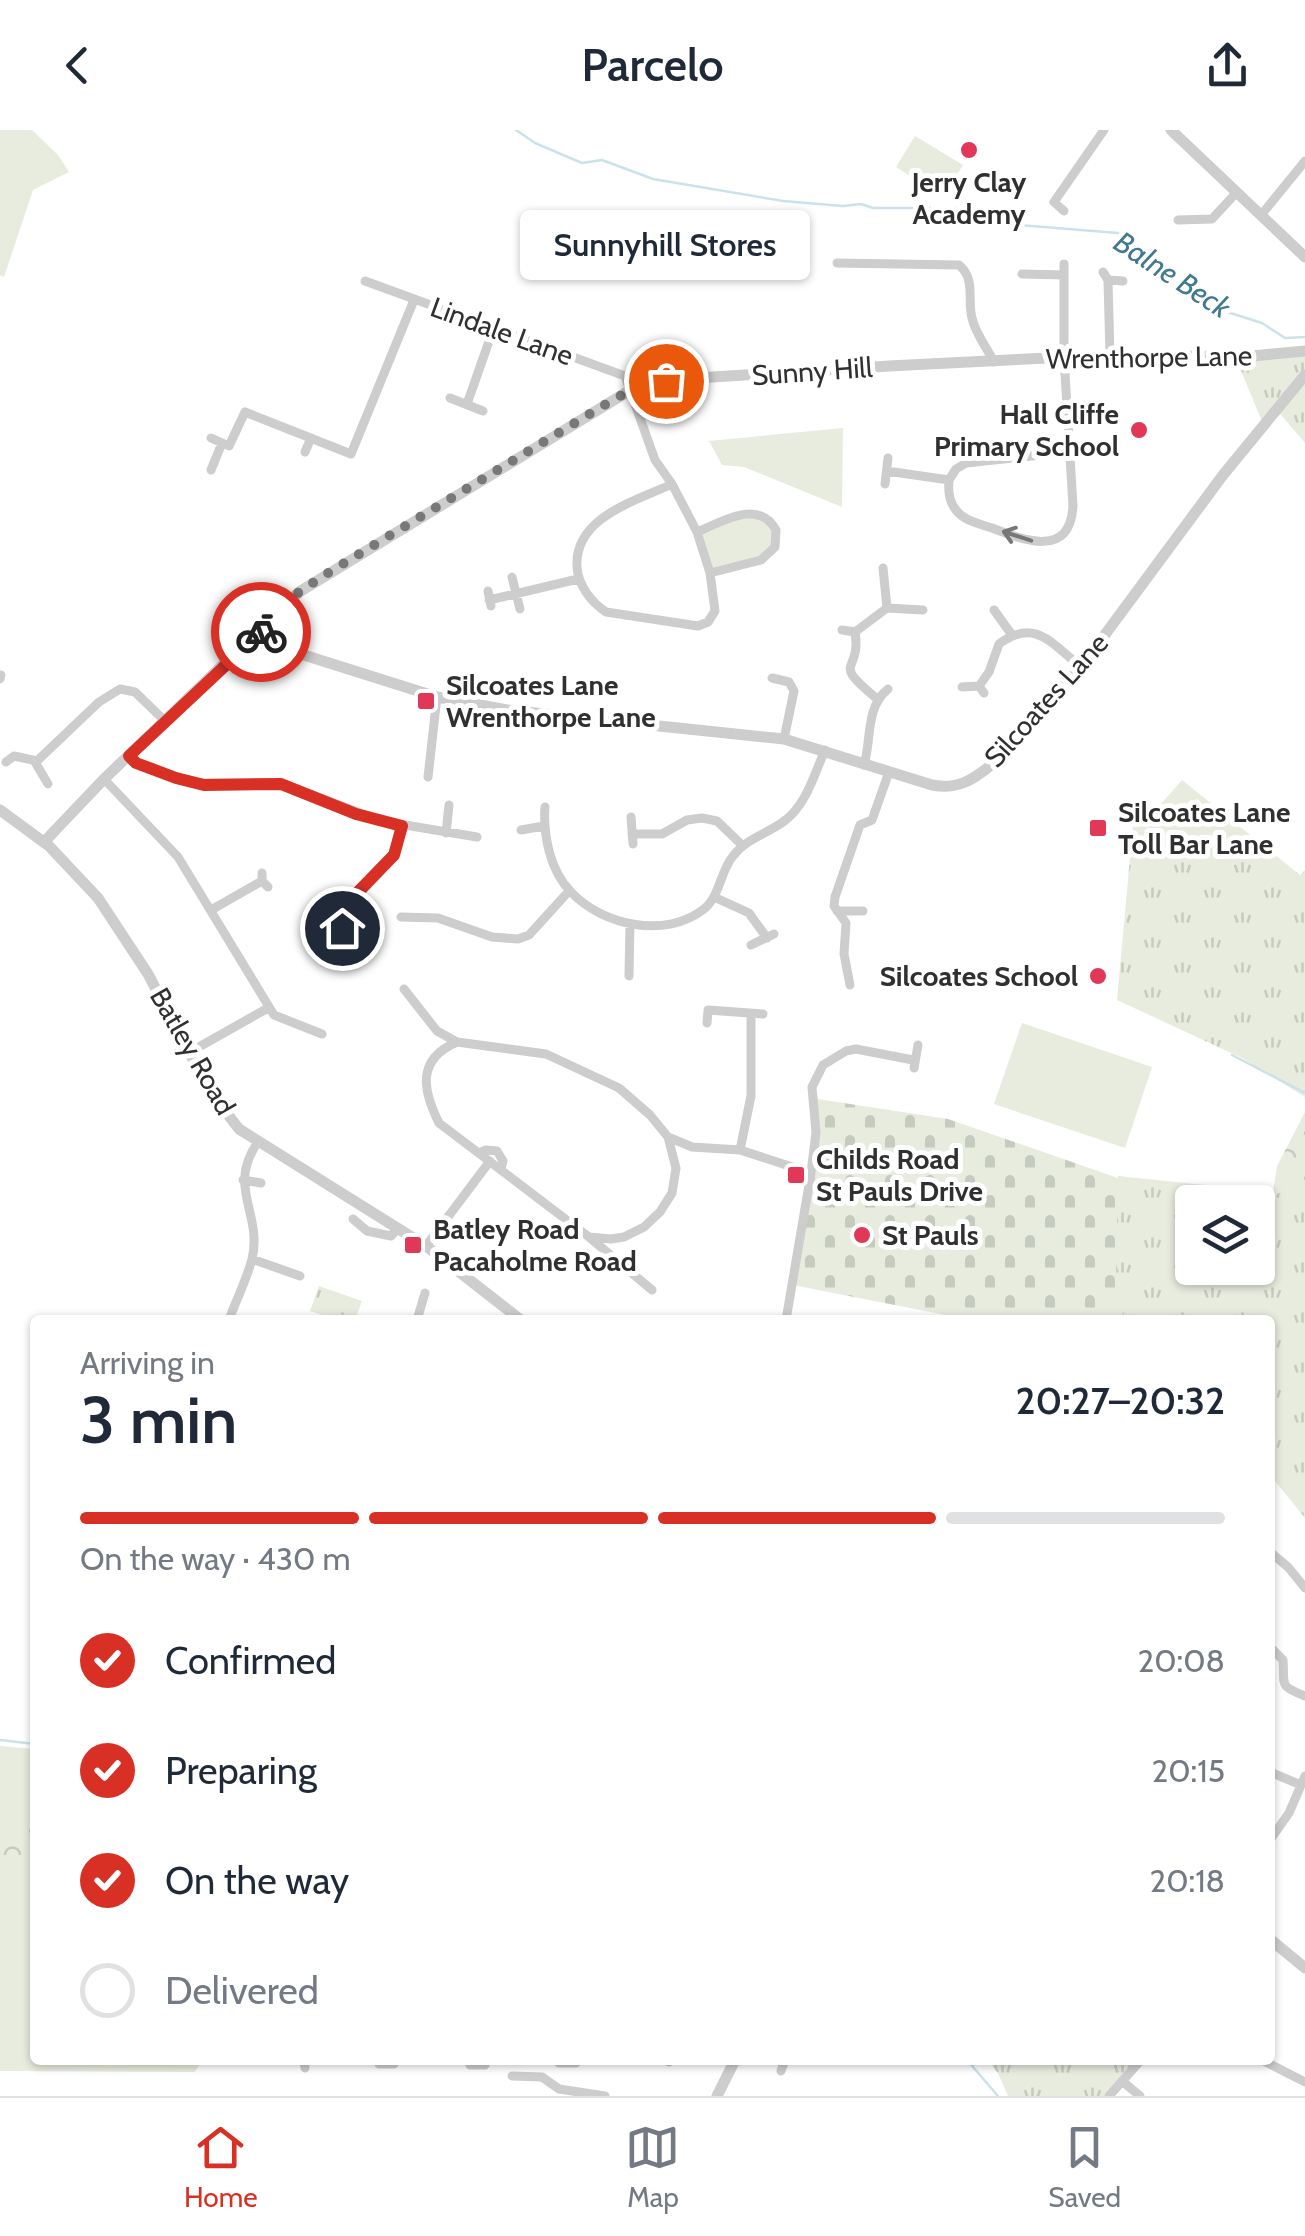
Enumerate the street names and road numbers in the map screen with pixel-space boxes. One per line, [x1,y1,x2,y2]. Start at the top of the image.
street label: Lindale Lane [426,290,578,372]
street label: Wrenthorpe Lane [1046,338,1252,376]
street label: Sunny Hill [751,350,874,392]
street label: Silcoates Lane [977,626,1115,774]
street label: Batley Road [143,981,243,1121]

